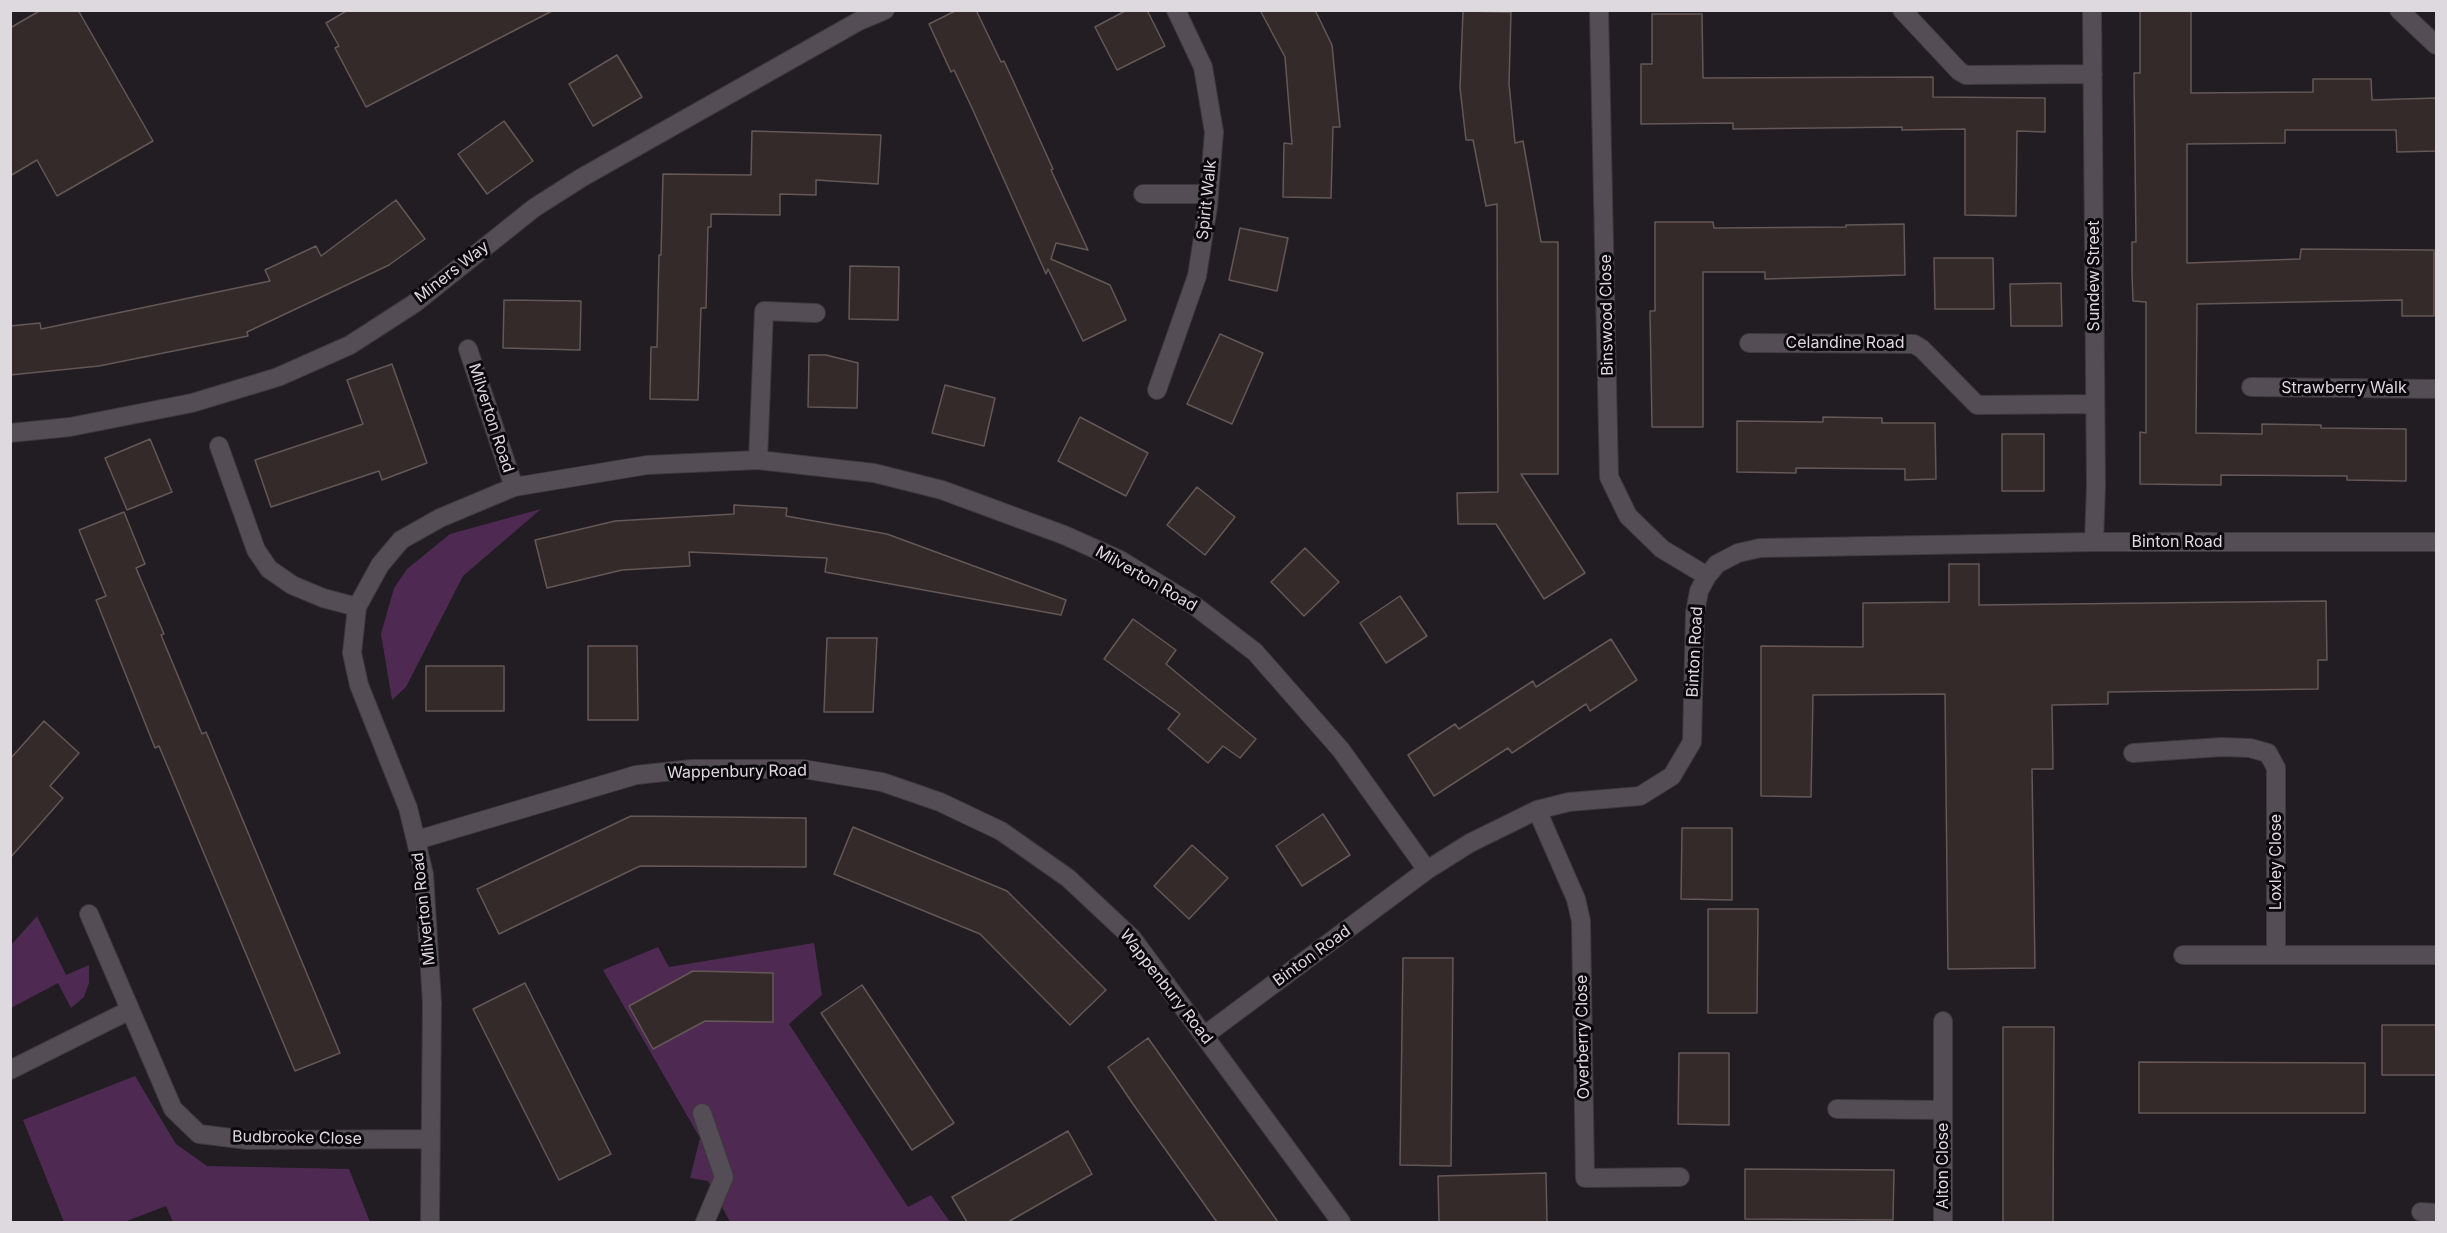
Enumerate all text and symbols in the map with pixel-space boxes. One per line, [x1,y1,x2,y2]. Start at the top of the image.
street label: Spirit Walk [1193,159,1221,241]
street label: Sundew Street [2084,221,2104,331]
street label: Miners Way [411,237,493,307]
street label: Binswood Close [1596,254,1618,376]
street label: Celandine Road [1786,333,1904,353]
street label: Milverton Road [464,361,518,475]
street label: Strawberry Walk [2281,378,2407,398]
street label: Binton Road [2131,532,2223,552]
street label: Milverton Road [1092,542,1200,616]
street label: Binton Road [1683,606,1707,698]
street label: Wappenbury Road [667,761,807,783]
street label: Loxley Close [2266,814,2286,910]
street label: Milverton Road [409,851,439,967]
street label: Binton Road [1270,921,1354,991]
street label: Wappenbury Road [1115,926,1217,1048]
street label: Overberry Close [1572,975,1594,1099]
street label: Alton Close [1933,1123,1953,1209]
street label: Budbrooke Close [232,1127,362,1149]

